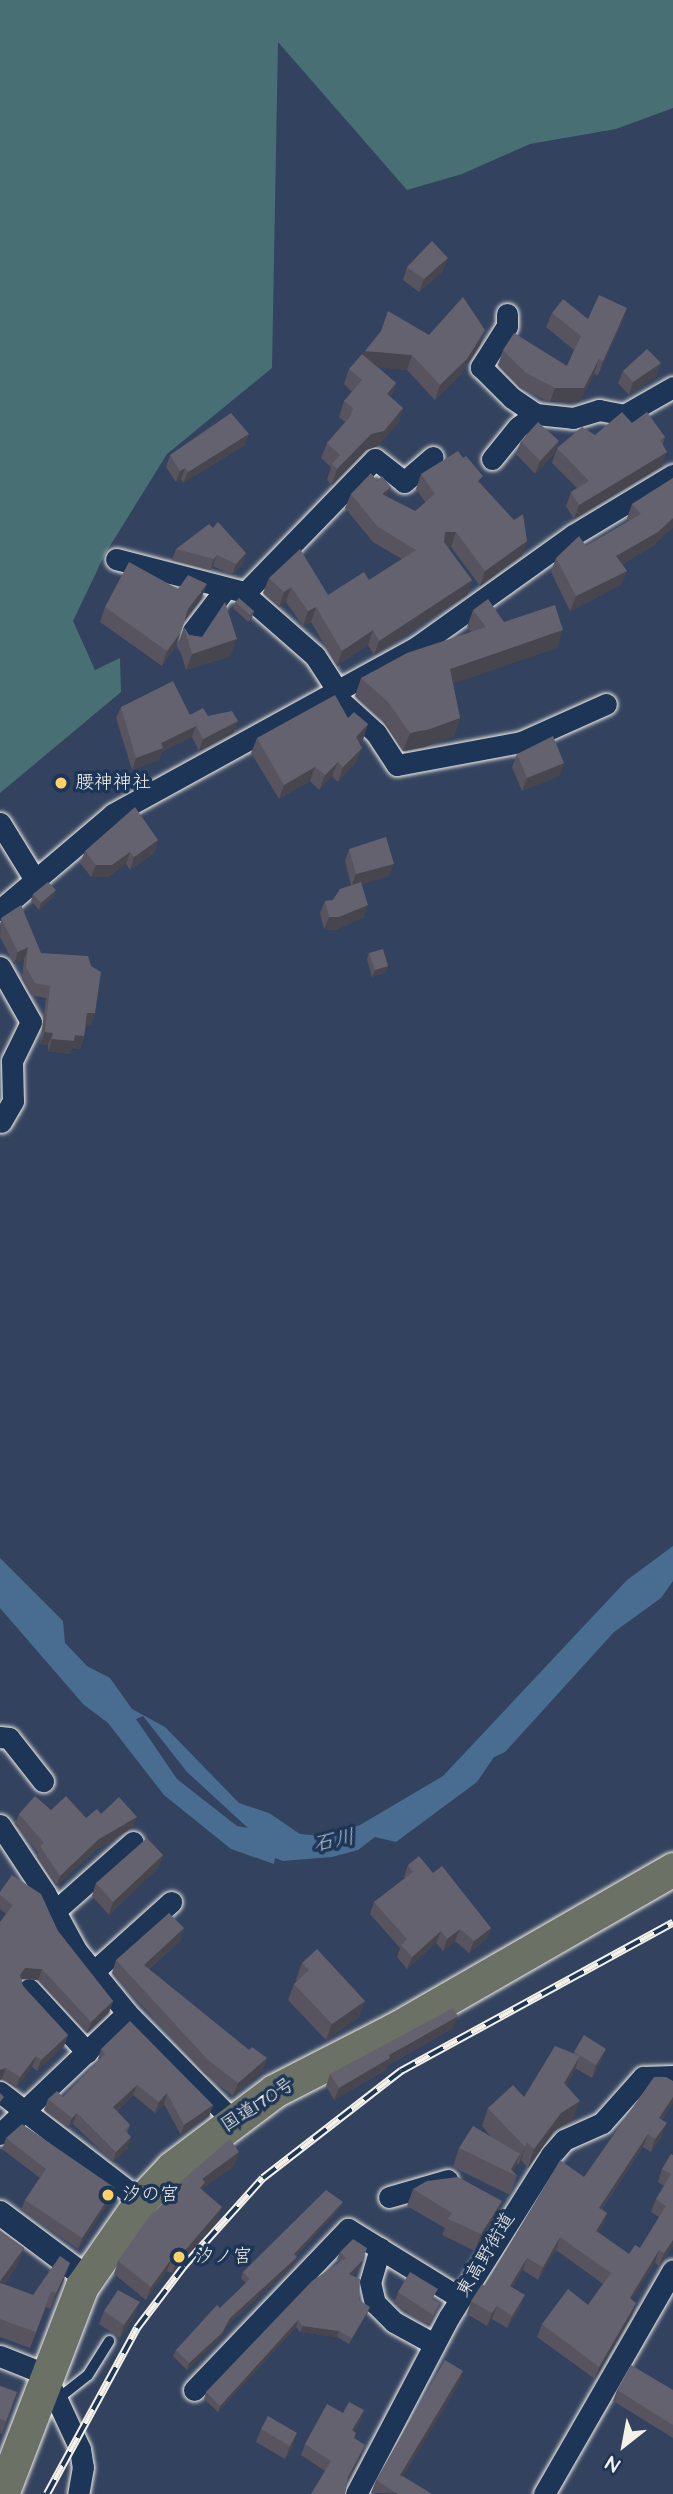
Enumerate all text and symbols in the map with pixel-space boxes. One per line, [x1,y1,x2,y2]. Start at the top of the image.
place label: 腰神神社 [75,772,151,794]
marker: 腰神神社 [53,775,69,791]
water label: 石川 [311,1824,357,1858]
street label: 国道170号 [217,2073,299,2137]
place label: 汐の宮 [122,2184,179,2206]
marker: 汐の宮 [100,2187,116,2203]
street label: 東高野街道 [452,2208,520,2302]
place label: 汐ノ宮 [195,2246,252,2268]
marker: 汐ノ宮 [169,2247,189,2267]
north arrow [589,2410,659,2480]
text: N [601,2449,625,2478]

